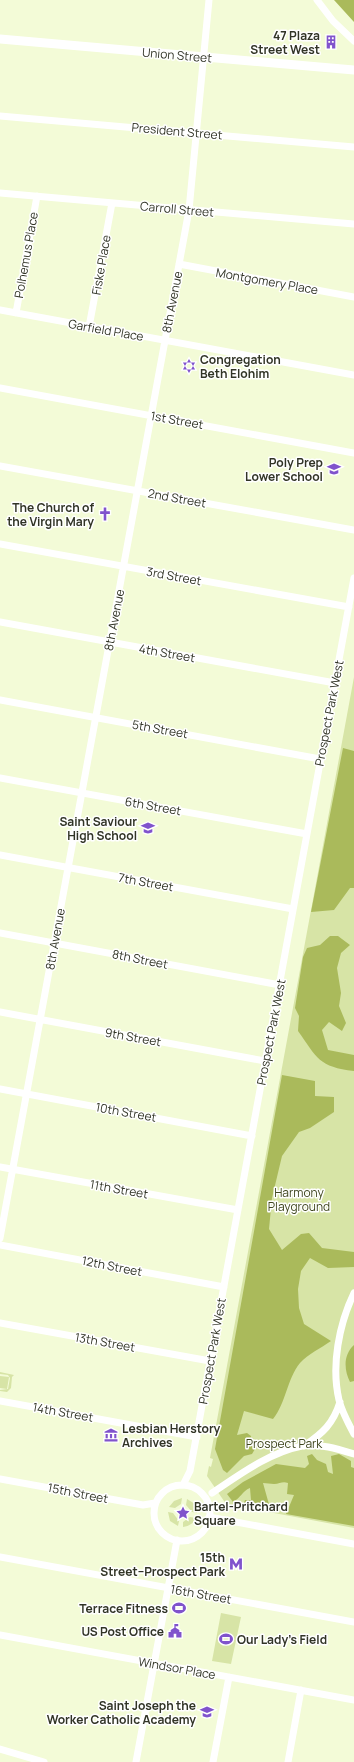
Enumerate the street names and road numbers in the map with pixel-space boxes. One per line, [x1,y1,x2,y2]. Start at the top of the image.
street label: Union Street [141,43,213,67]
street label: President Street [131,119,223,143]
street label: Carroll Street [139,197,215,221]
street label: Polhemus Place [10,211,42,299]
street label: Fiske Place [87,234,115,296]
street label: Montgomery Place [214,264,320,298]
street label: 8th Avenue [158,270,186,334]
street label: Garfield Place [67,315,145,345]
street label: 1st Street [149,407,205,433]
street label: 2nd Street [147,485,208,511]
street label: 3rd Street [145,563,203,589]
street label: 8th Avenue [100,588,128,652]
street label: 4th Street [138,640,197,666]
street label: Prospect Park West [310,658,348,767]
street label: 5th Street [131,716,189,742]
street label: 6th Street [123,793,183,819]
street label: 7th Street [117,869,175,895]
street label: 8th Avenue [41,907,69,971]
street label: 8th Street [111,945,170,973]
street label: Prospect Park West [252,977,290,1086]
street label: 9th Street [103,1024,163,1050]
street label: 10th Street [94,1098,158,1126]
street label: 11th Street [88,1176,150,1203]
street label: 12th Street [80,1252,144,1280]
street label: Prospect Park West [194,1296,230,1406]
street label: 13th Street [74,1328,137,1356]
street label: 14th Street [31,1398,95,1426]
street label: 15th Street [46,1479,110,1507]
street label: 16th Street [169,1580,233,1608]
street label: Windsor Place [137,1653,217,1683]

